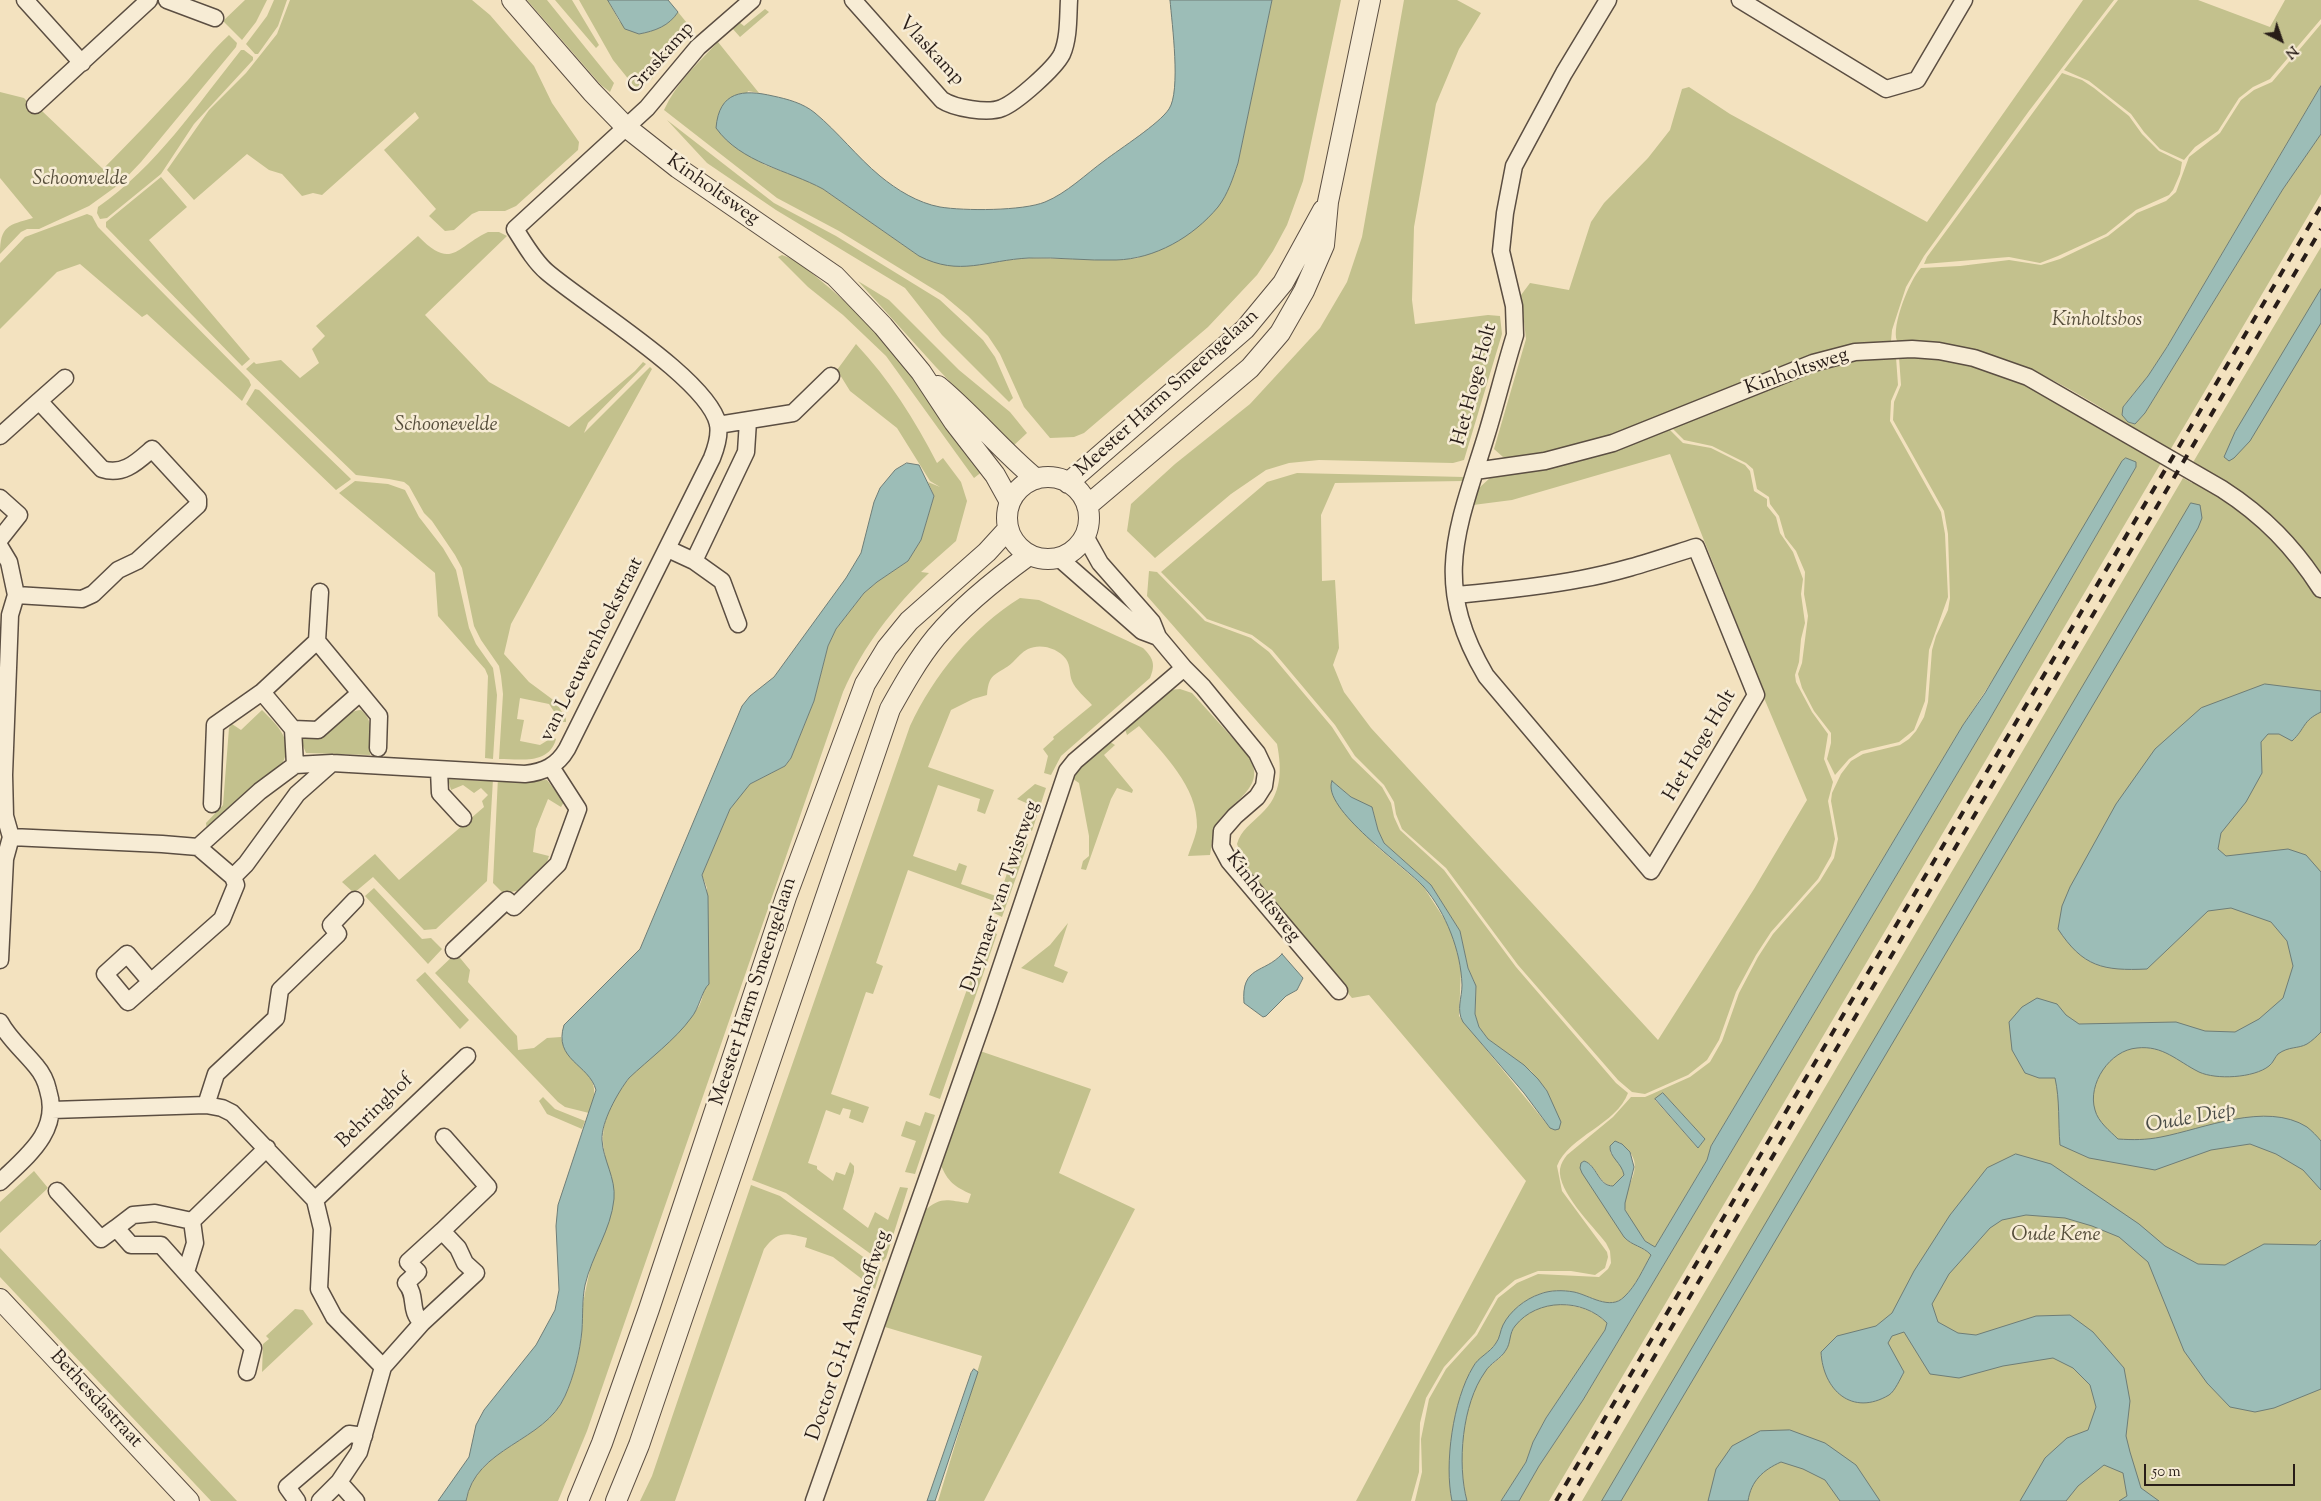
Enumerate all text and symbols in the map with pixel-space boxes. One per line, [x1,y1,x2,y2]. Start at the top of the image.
street label: Vlaskamp [892,12,968,92]
north arrow [2256,15,2306,65]
street label: Graskamp [623,18,701,100]
text: N [2280,40,2302,63]
street label: Kinholtsweg [661,150,763,232]
park label: Schoonvelde [33,169,127,193]
street label: Meester Harm Smeengelaan [1071,305,1265,483]
park label: Kinholtsbos [2052,310,2142,334]
street label: Het Hoge Holt [1448,322,1504,448]
street label: Kinholtsweg [1742,344,1852,402]
park label: Schoonevelde [395,415,497,439]
street label: van Leeuwenhoekstraat [536,554,650,746]
street label: Het Hoge Holt [1659,686,1743,806]
street label: Duymaer van Twistweg [958,798,1046,996]
street label: Kinholtsweg [1219,848,1305,948]
street label: Meester Harm Smeengelaan [707,875,803,1109]
street label: Behringhof [333,1070,419,1154]
water label: Oude Diep [2144,1100,2238,1140]
park label: Oude Kene [2011,1225,2101,1249]
street label: Doctor G.H. Amshoffweg [803,1228,897,1444]
street label: Bethesdastraat [44,1346,146,1454]
scale bar [2146,1454,2297,1486]
text: 50 m [2152,1462,2181,1483]

